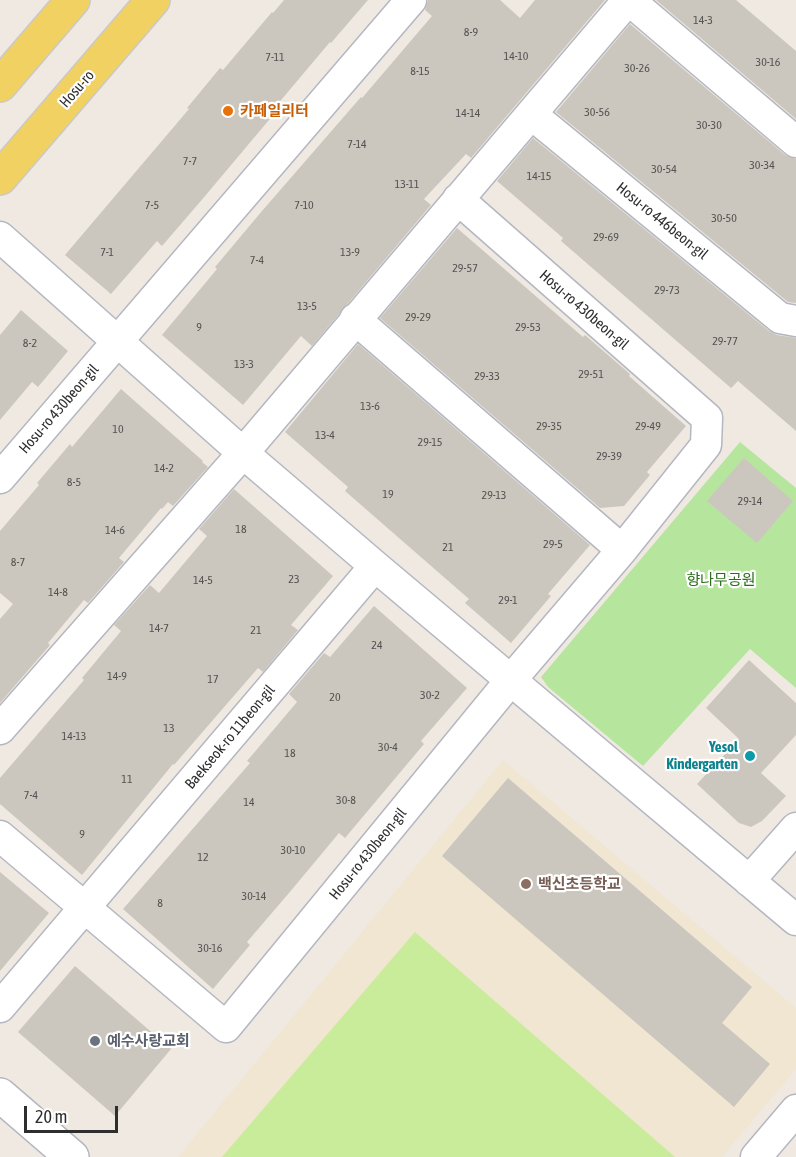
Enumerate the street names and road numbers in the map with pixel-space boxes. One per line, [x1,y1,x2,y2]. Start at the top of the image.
street label: Hosu-ro [56,67,98,111]
street label: Hosu-ro 446beon-gil [613,179,711,263]
street label: Hosu-ro 430beon-gil [536,266,632,354]
street label: Hosu-ro 430beon-gil [15,361,103,457]
street label: Baekseok-ro 11beon-gil [181,681,279,793]
street label: Hosu-ro 430beon-gil [326,805,410,903]

